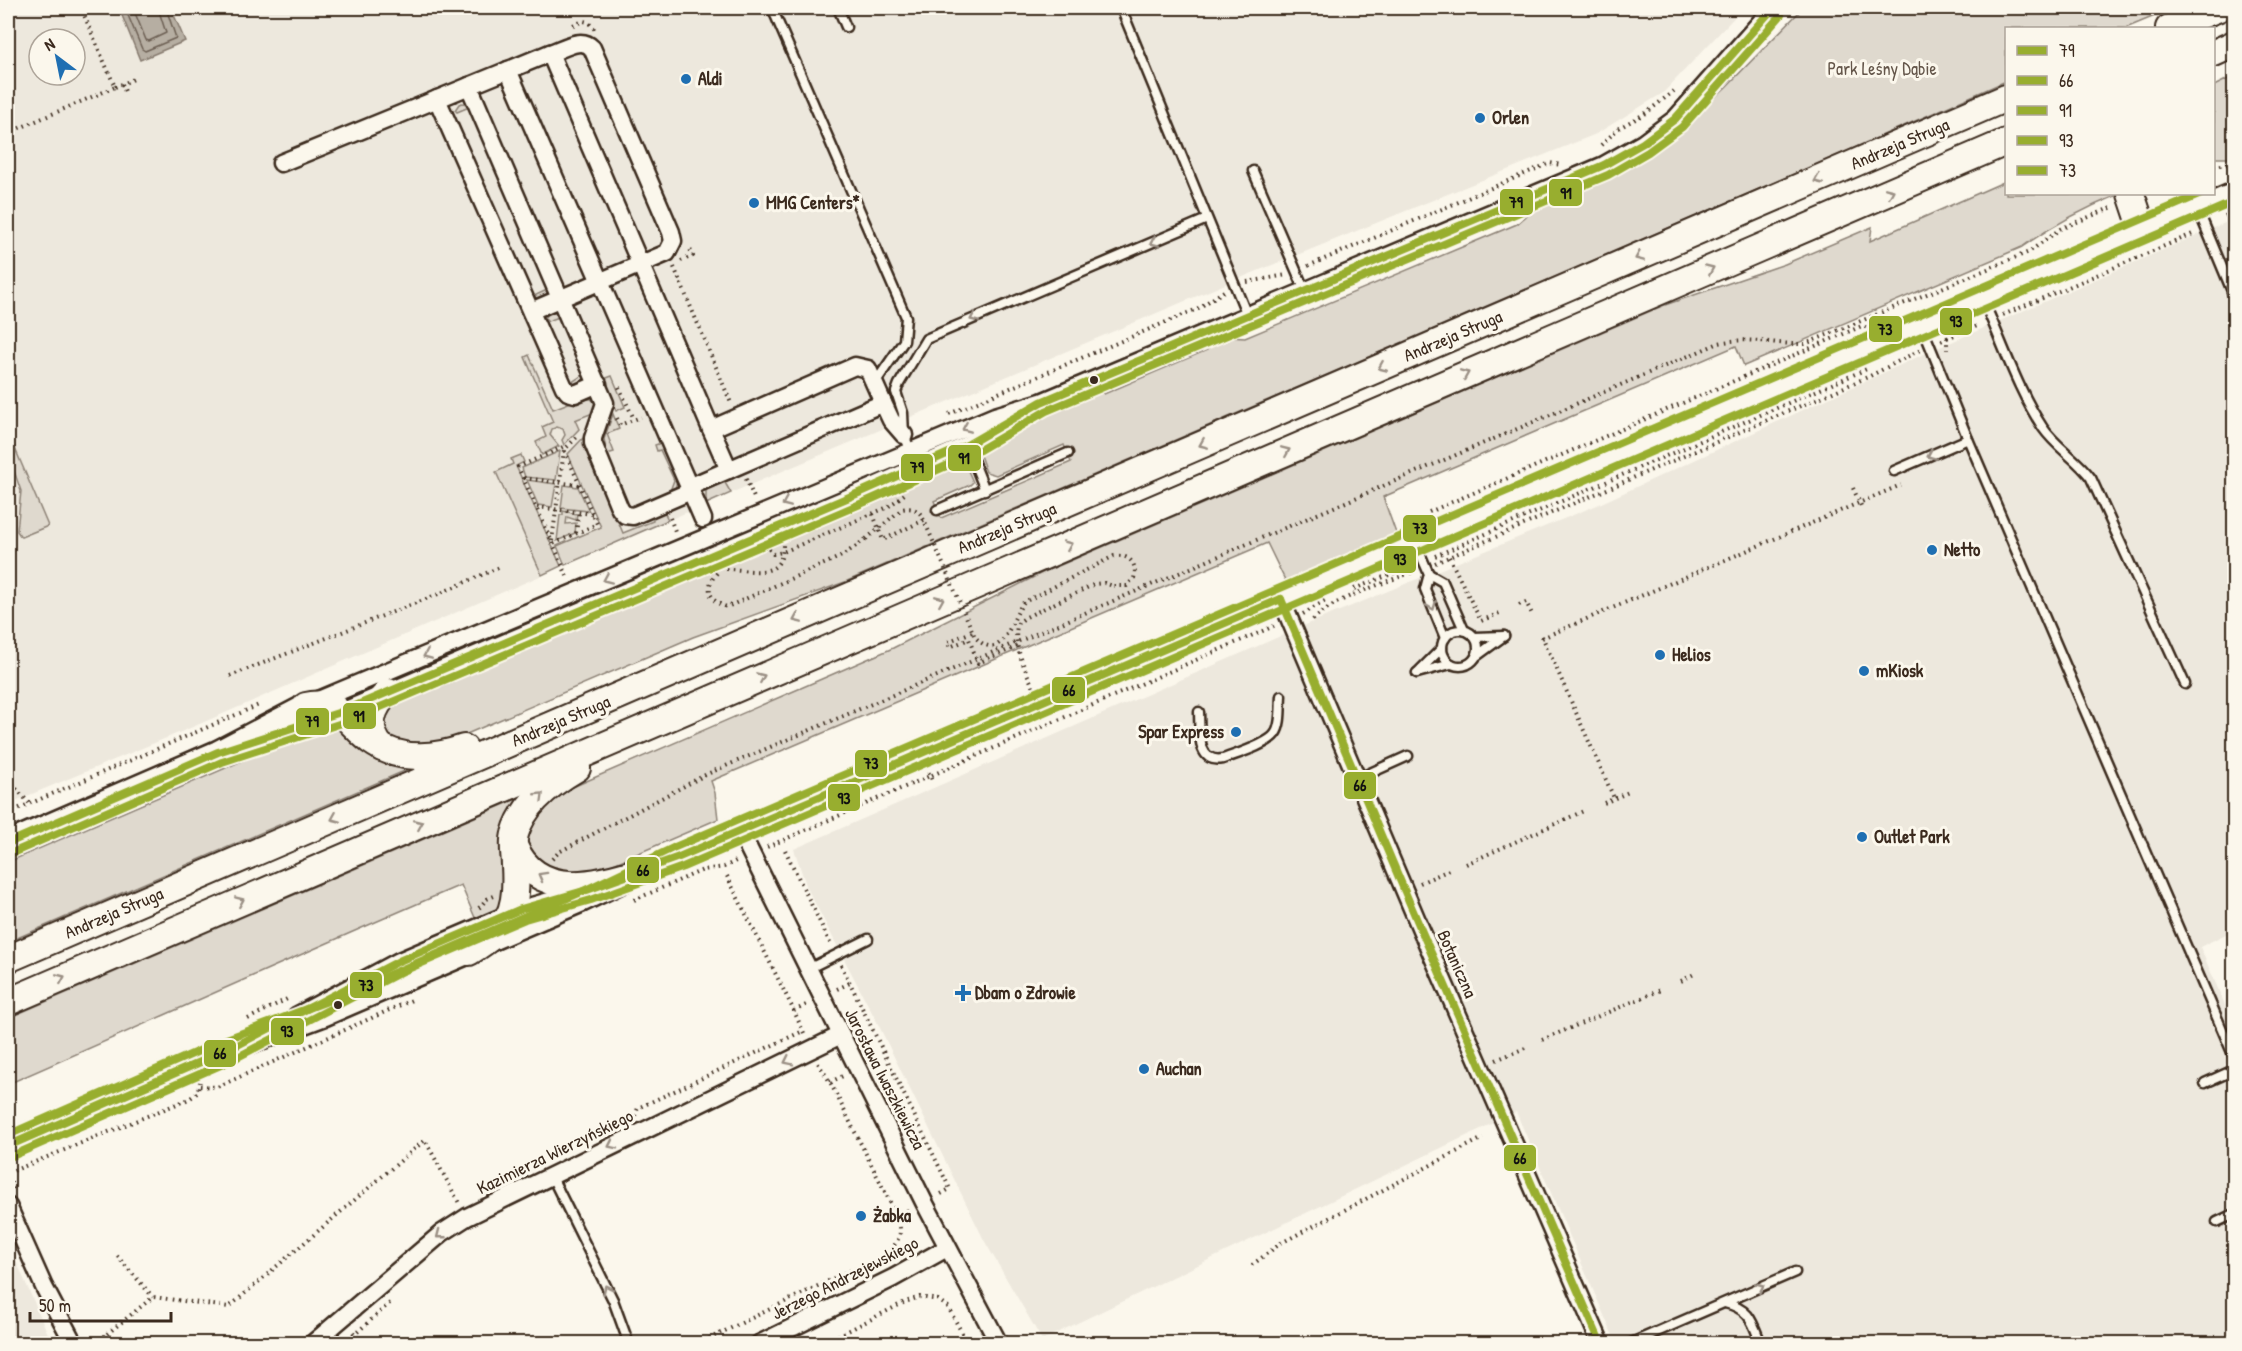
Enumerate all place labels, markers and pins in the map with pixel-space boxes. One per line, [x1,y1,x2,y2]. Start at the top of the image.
place label: Aldi [698,66,723,91]
marker: Aldi [679,72,693,86]
place label: Orlen [1492,105,1529,130]
marker: Orlen [1473,111,1487,125]
place label: MMG Centers* [766,190,860,215]
marker: MMG Centers* [747,196,761,210]
unlabelled marker [1088,374,1100,386]
place label: Netto [1944,537,1981,562]
marker: Netto [1925,543,1939,557]
place label: Helios [1672,642,1711,667]
marker: Helios [1653,648,1667,662]
place label: mKiosk [1876,658,1924,683]
marker: mKiosk [1857,664,1871,678]
place label: Spar Express [1138,719,1224,745]
marker: Spar Express [1229,725,1243,739]
place label: Outlet Park [1874,824,1950,849]
marker: Outlet Park [1855,830,1869,844]
place label: Dbam o Zdrowie [975,980,1076,1005]
marker: Dbam o Zdrowie [956,986,970,1000]
unlabelled marker [332,999,344,1011]
place label: Auchan [1156,1056,1202,1081]
marker: Auchan [1137,1062,1151,1076]
place label: Żabka [873,1203,912,1228]
marker: Żabka [854,1209,868,1223]

